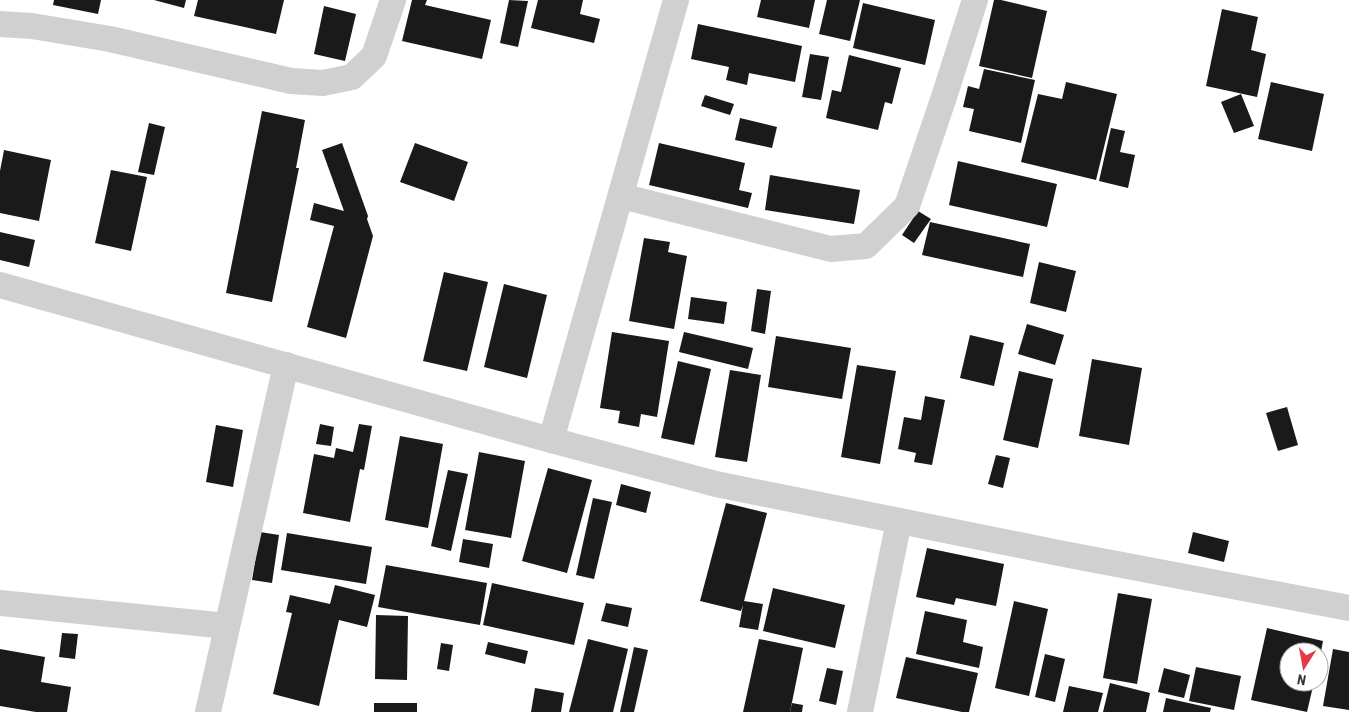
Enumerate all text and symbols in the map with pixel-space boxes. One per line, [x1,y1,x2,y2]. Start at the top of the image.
north arrow [1279,642,1329,692]
text: N [1296,671,1307,688]

